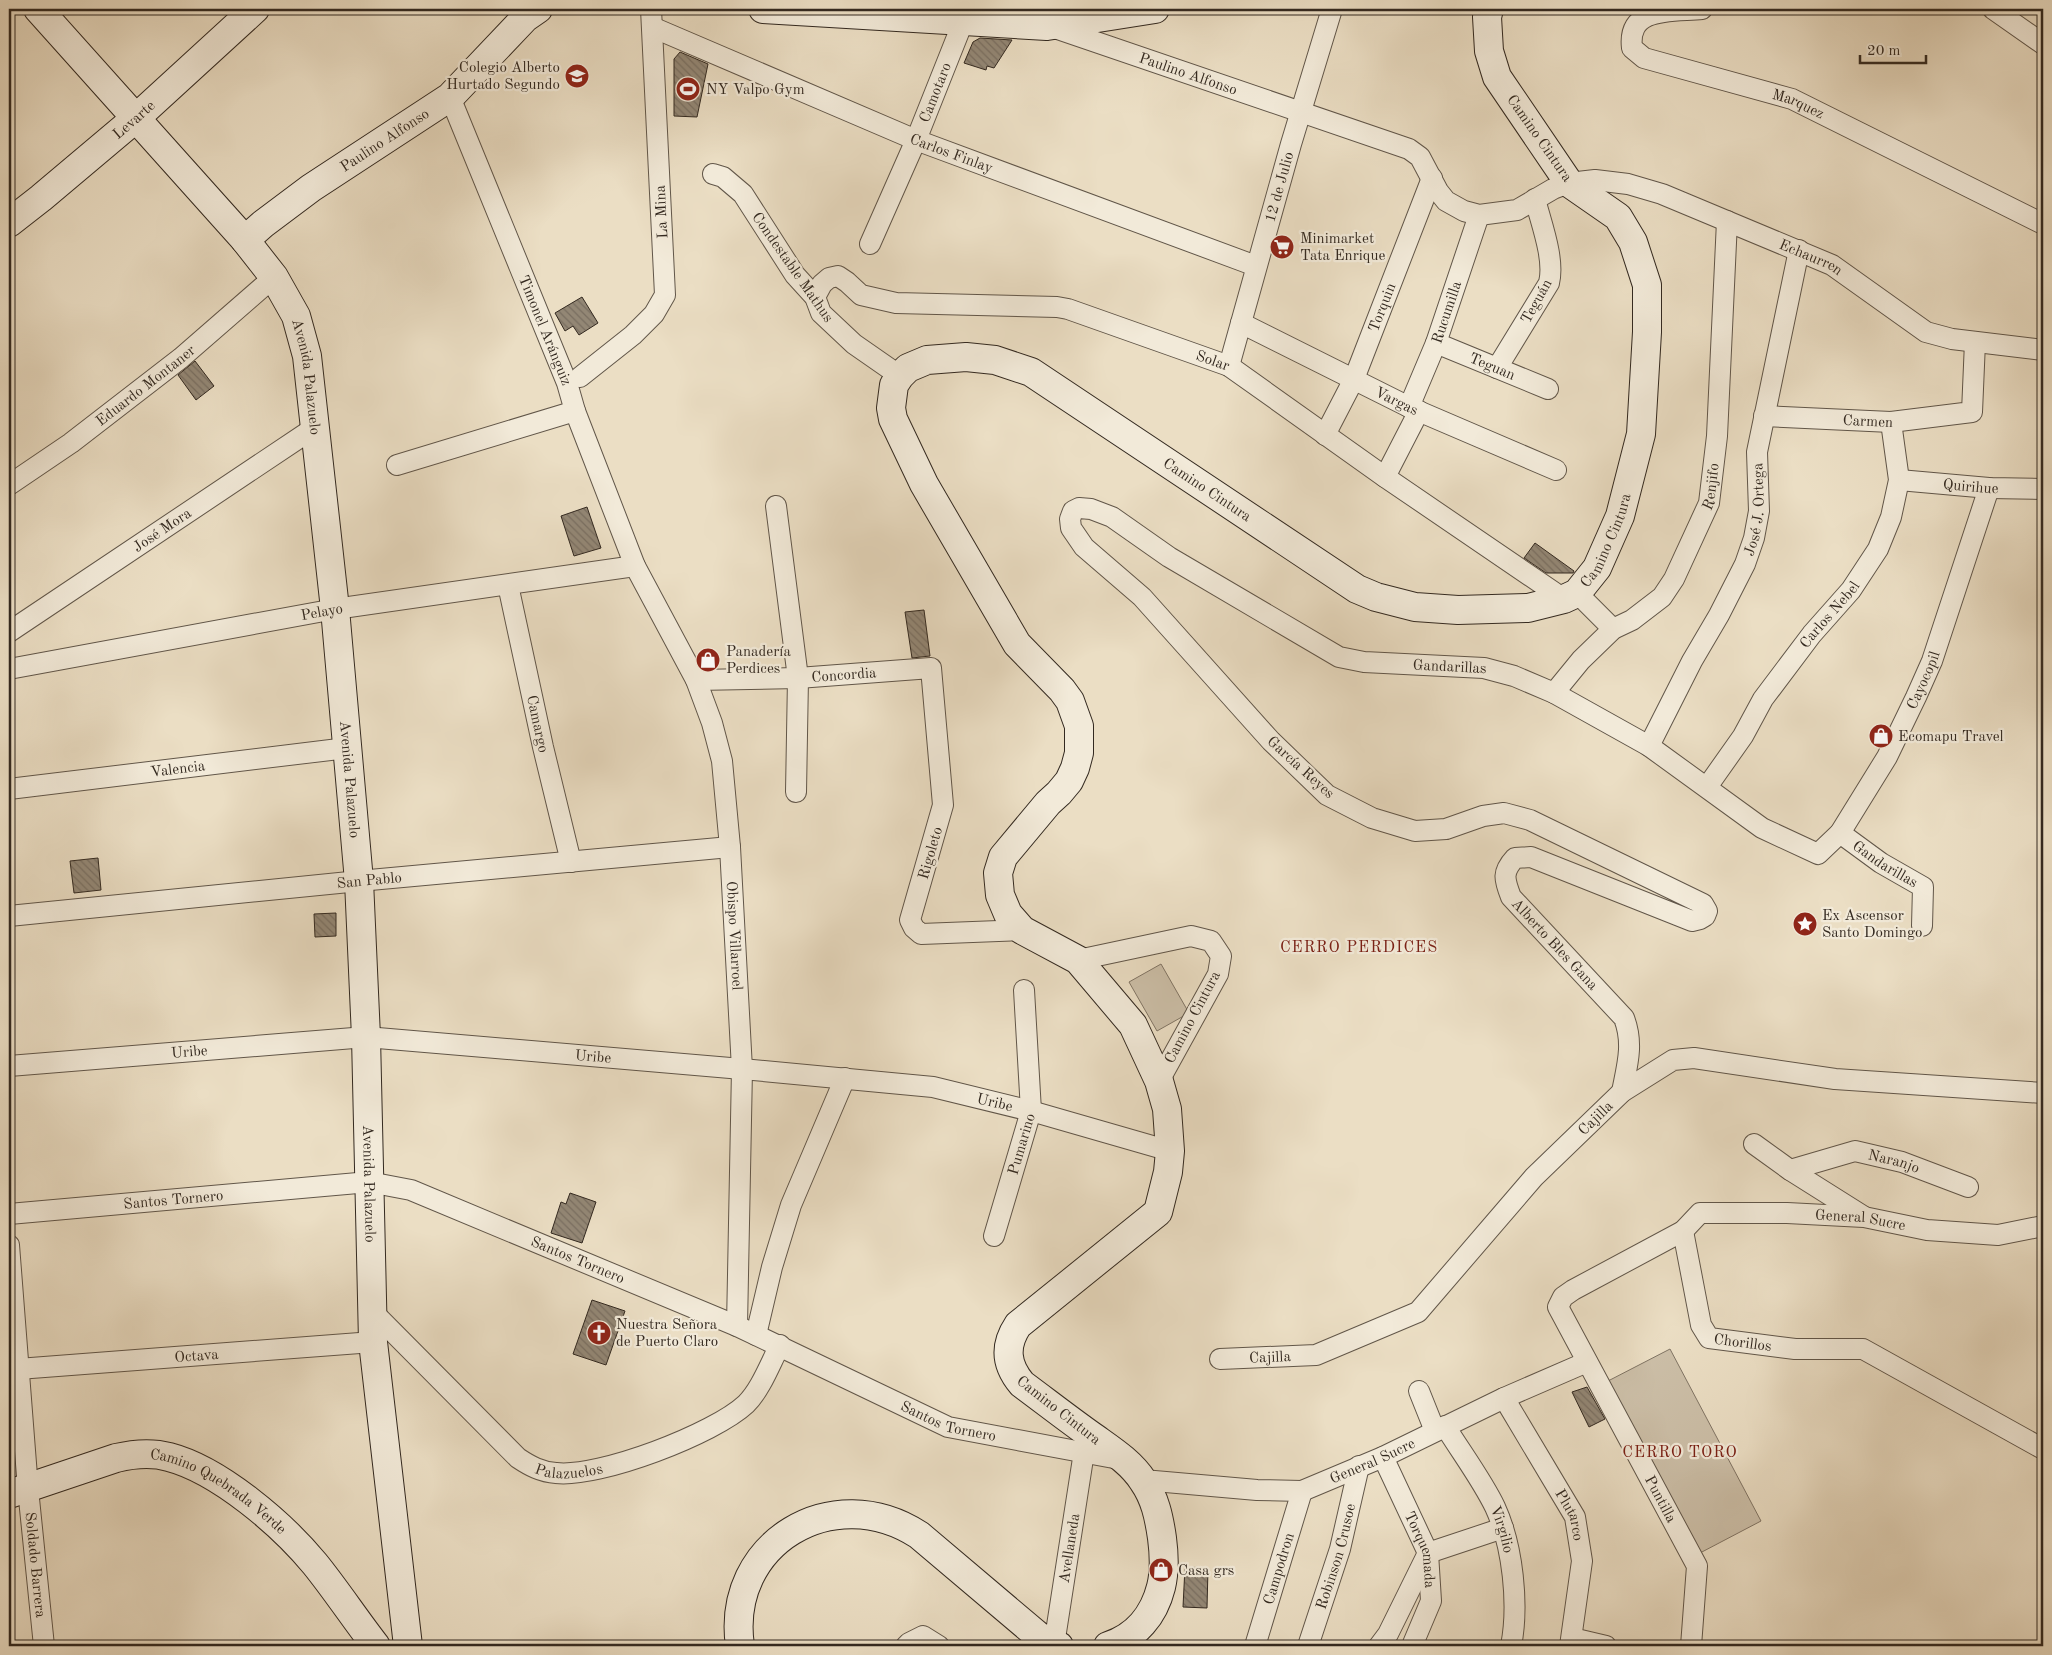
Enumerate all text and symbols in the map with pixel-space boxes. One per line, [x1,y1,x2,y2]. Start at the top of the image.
scale bar [1860,32,1926,64]
text: 20 m [1867,44,1901,59]
street label: Paulino Alfonso [1137,51,1239,99]
place label: Colegio Alberto Hurtado Segundo [446,61,560,93]
street label: Camotaro [918,61,955,125]
school or university icon: Colegio Alberto Hurtado Segundo [564,63,590,89]
sports icon: NY Valpo Gym [675,76,701,102]
place label: NY Valpo Gym [706,83,805,98]
street label: Marquez [1770,88,1826,123]
street label: Camino Cintura [1503,93,1575,185]
street label: Levarte [111,98,159,143]
street label: Paulino Alfonso [338,107,433,176]
street label: Carlos Finlay [907,132,995,177]
street label: 12 de Julio [1264,150,1297,224]
street label: La Mina [654,184,671,239]
street label: Condestable Mathus [748,210,835,326]
place label: Minimarket Tata Enrique [1300,232,1385,264]
supermarket icon: Minimarket Tata Enrique [1269,234,1295,260]
street label: Echaurren [1777,238,1845,279]
street label: Timonel Aránguiz [515,274,573,388]
street label: Teguán [1519,277,1556,326]
street label: Rucumilla [1430,279,1465,346]
street label: Torquin [1367,281,1399,334]
street label: Avenida Palazuelo [288,317,322,436]
street label: Eduardo Montaner [94,343,199,430]
street label: Solar [1194,349,1231,375]
street label: Teguan [1467,351,1517,384]
street label: Vargas [1372,385,1420,419]
street label: Carmen [1842,414,1893,431]
street label: Camino Cintura [1160,456,1254,526]
street label: Renjifo [1701,462,1723,513]
street label: José J. Ortega [1742,462,1768,558]
street label: Quirihue [1942,478,1999,497]
street label: Camino Cintura [1578,491,1635,591]
street label: José Mora [131,506,195,556]
street label: Carlos Nebel [1798,579,1863,652]
street label: Pelayo [300,602,344,624]
place label: Panadería Perdices [726,645,791,677]
shop icon: Panadería Perdices [695,647,721,673]
street label: Cayocopil [1905,650,1944,712]
street label: Gandarillas [1412,658,1487,677]
street label: Concordia [811,666,878,686]
street label: Camargo [523,694,550,755]
street label: Avenida Palazuelo [336,720,361,839]
shop icon: Ecomapu Travel [1868,723,1894,749]
place label: Ecomapu Travel [1898,730,2004,745]
street label: García Reyes [1263,734,1337,802]
street label: Valencia [150,759,207,781]
street label: Rigoleto [917,825,946,881]
street label: Gandarillas [1849,839,1920,891]
street label: San Pablo [336,871,403,892]
street label: Obispo Villarroel [723,881,744,991]
street label: Alberto Bles Gana [1508,896,1600,994]
place label: Ex Ascensor Santo Domingo [1822,909,1922,941]
place icon: Ex Ascensor Santo Domingo [1792,911,1818,937]
district label: CERRO PERDICES [1280,940,1438,956]
street label: Camino Cintura [1163,969,1224,1066]
street label: Uribe [171,1044,208,1062]
street label: Uribe [574,1049,612,1067]
street label: Uribe [975,1092,1014,1115]
street label: Cajilla [1576,1099,1617,1139]
street label: Pumarino [1007,1112,1039,1177]
street label: Avenida Palazuelo [359,1125,377,1243]
street label: Naranjo [1866,1148,1921,1177]
street label: Santos Tornero [123,1189,224,1213]
street label: General Sucre [1815,1208,1907,1234]
street label: Santos Tornero [528,1235,626,1287]
place label: Nuestra Señora de Puerto Claro [616,1318,718,1350]
church icon: Nuestra Señora de Puerto Claro [586,1320,612,1346]
street label: Chorillos [1713,1333,1772,1355]
street label: Octava [174,1348,220,1366]
street label: Cajilla [1249,1350,1292,1367]
street label: Camino Cintura [1013,1374,1103,1449]
street label: Santos Tornero [898,1399,997,1445]
street label: General Sucre [1328,1436,1418,1487]
district label: CERRO TORO [1622,1445,1738,1461]
street label: Camino Quebrada Verde [149,1448,288,1538]
street label: Palazuelos [532,1462,604,1483]
street label: Puntilla [1641,1474,1679,1526]
street label: Plutarco [1551,1487,1585,1542]
street label: Robinson Crusoe [1315,1502,1359,1612]
street label: Virgilio [1486,1504,1515,1555]
street label: Torquemada [1401,1510,1436,1589]
street label: Soldado Barrera [21,1511,47,1619]
street label: Avellaneda [1058,1512,1083,1584]
street label: Campodron [1262,1531,1298,1607]
shop icon: Casa grs [1148,1557,1174,1583]
place label: Casa grs [1178,1564,1234,1579]

